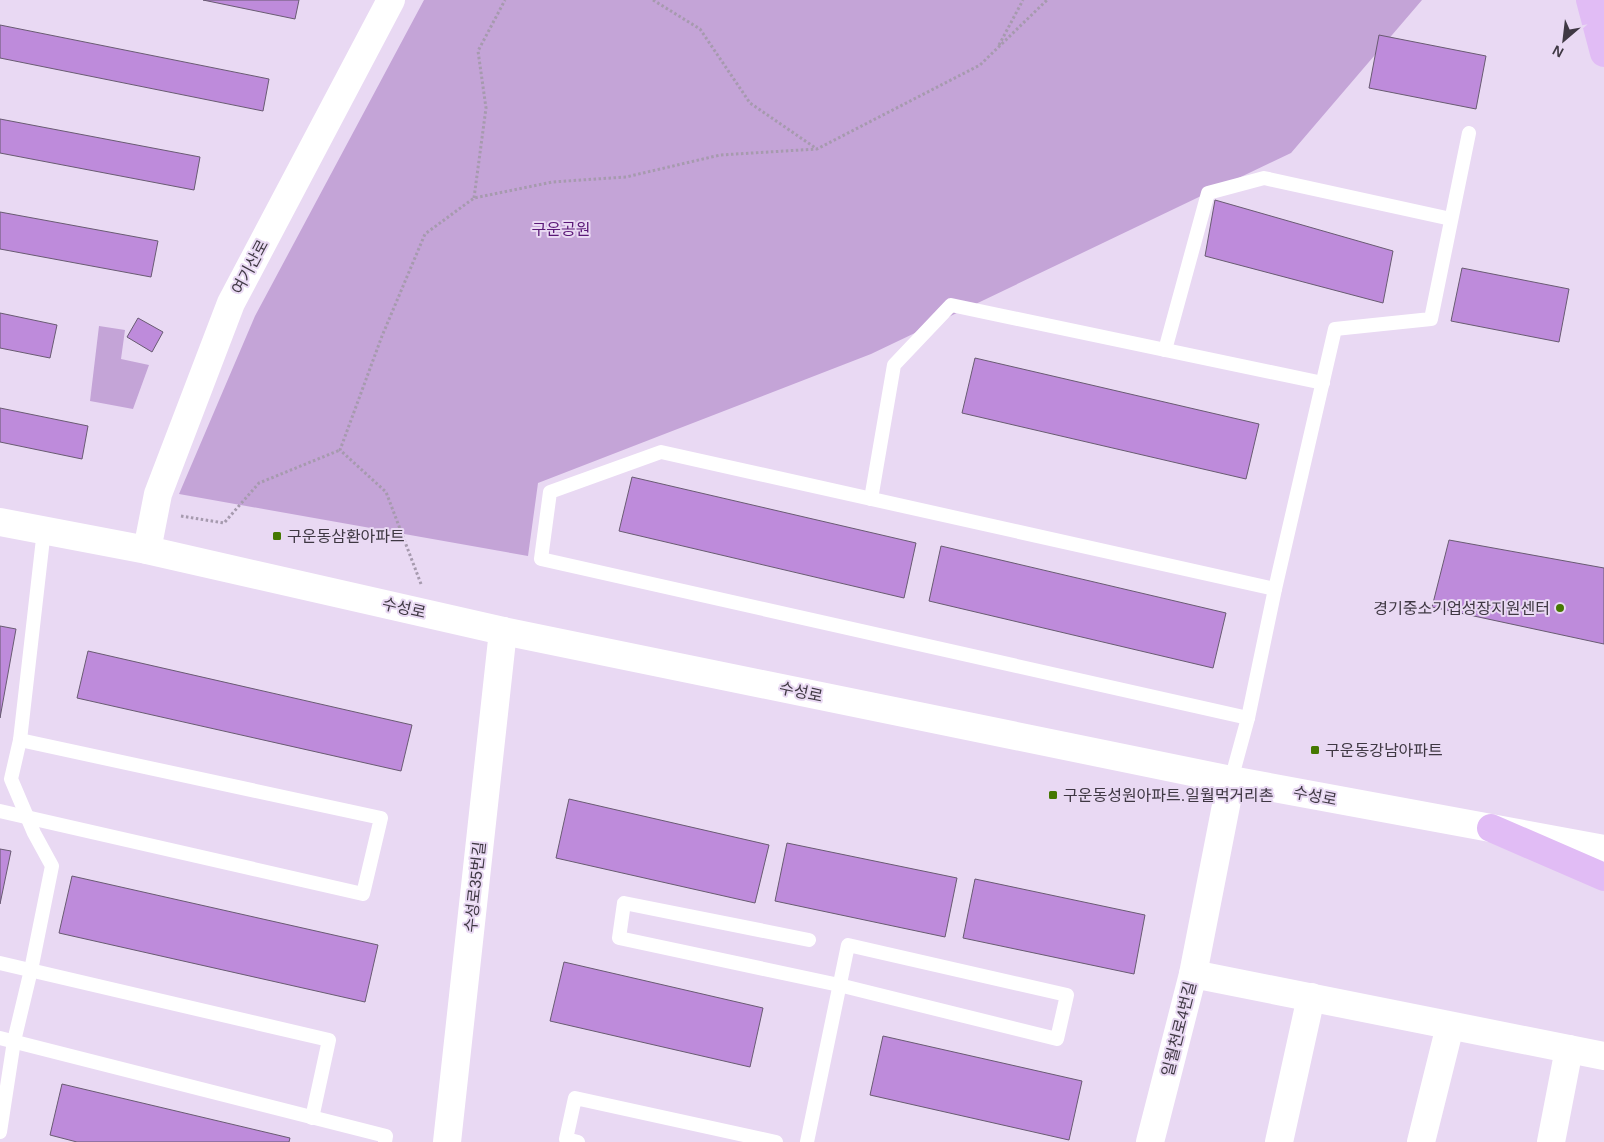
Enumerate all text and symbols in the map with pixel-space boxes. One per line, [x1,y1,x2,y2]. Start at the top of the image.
north arrow [1539,15,1589,65]
text: N [1550,42,1566,61]
park label: 구운공원 [532,221,590,238]
street label: 여기산로 [229,237,271,297]
place label: 구운동삼환아파트 [287,528,405,545]
marker: 구운동삼환아파트 [271,530,283,542]
street label: 수성로 [381,595,428,621]
place label: 경기중소기업성장지원센터 [1373,600,1550,617]
marker: 경기중소기업성장지원센터 [1554,602,1566,614]
street label: 수성로 [778,679,825,705]
place label: 구운동강남아파트 [1325,742,1443,759]
marker: 구운동강남아파트 [1309,744,1321,756]
street label: 수성로 [1292,783,1339,809]
place label: 구운동성원아파트.일월먹거리촌 [1063,787,1274,804]
marker: 구운동성원아파트.일월먹거리촌 [1047,789,1059,801]
street label: 수성로35번길 [462,841,488,933]
street label: 일월천로4번길 [1159,980,1199,1078]

